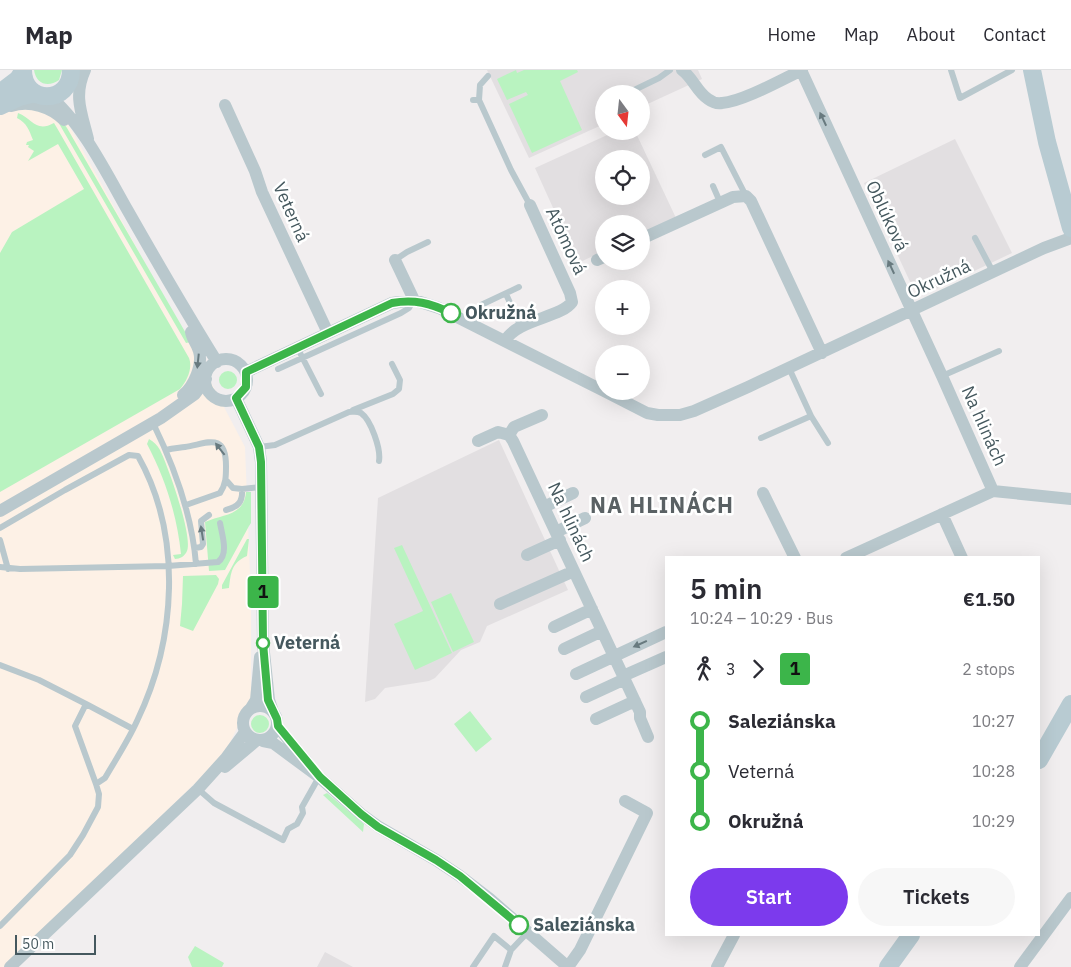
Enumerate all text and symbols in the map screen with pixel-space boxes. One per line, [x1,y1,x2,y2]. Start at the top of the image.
text: Map [25,19,73,51]
text: Home [768,23,816,46]
text: Map [844,23,879,46]
text: About [907,23,955,46]
text: Contact [983,23,1046,46]
north arrow [595,85,650,140]
map controls [595,85,650,400]
one-way arrow [819,112,827,126]
button: locate [595,150,650,205]
street label: Oblúková [861,177,914,255]
street label: Veterná [268,178,315,246]
street label: Atómová [541,203,592,279]
button: layers [595,215,650,270]
street label: Okružná [903,254,974,303]
one-way arrow [887,259,895,274]
button: + [595,280,650,335]
place label: Okružná [465,301,537,324]
marker: Okružná [441,303,461,323]
button: − [595,345,650,400]
one-way arrow [194,354,202,370]
street label: Na hlinách [957,382,1012,469]
one-way arrow [215,442,225,456]
street label: Na hlinách [543,478,600,565]
district label: NA HLINÁCH [590,490,734,519]
one-way arrow [198,524,206,540]
text: 5 min [690,570,762,607]
line badge: 1 [247,576,279,608]
text: 1 [258,580,268,603]
text: €1.50 [963,587,1015,611]
text: 10:24 – 10:29 · Bus [690,608,833,628]
place label: Veterná [274,631,340,654]
marker: Veterná [256,636,270,650]
one-way arrow [633,640,647,648]
icon: walk [690,655,718,683]
icon: forward [744,655,772,683]
text: 1 [790,657,800,680]
text: 3 [726,659,736,679]
text: 2 stops [962,659,1015,679]
text: Saleziánska [728,709,836,733]
text: 10:27 [972,711,1015,731]
text: Veterná [728,759,794,783]
text: 10:28 [972,761,1015,781]
text: Okružná [728,809,804,833]
text: 10:29 [972,811,1015,831]
button: Start [690,868,848,926]
button: Tickets [858,868,1015,926]
place label: Saleziánska [533,913,635,936]
marker: Saleziánska [509,915,529,935]
scale bar [15,932,96,955]
text: 50 m [22,935,54,953]

